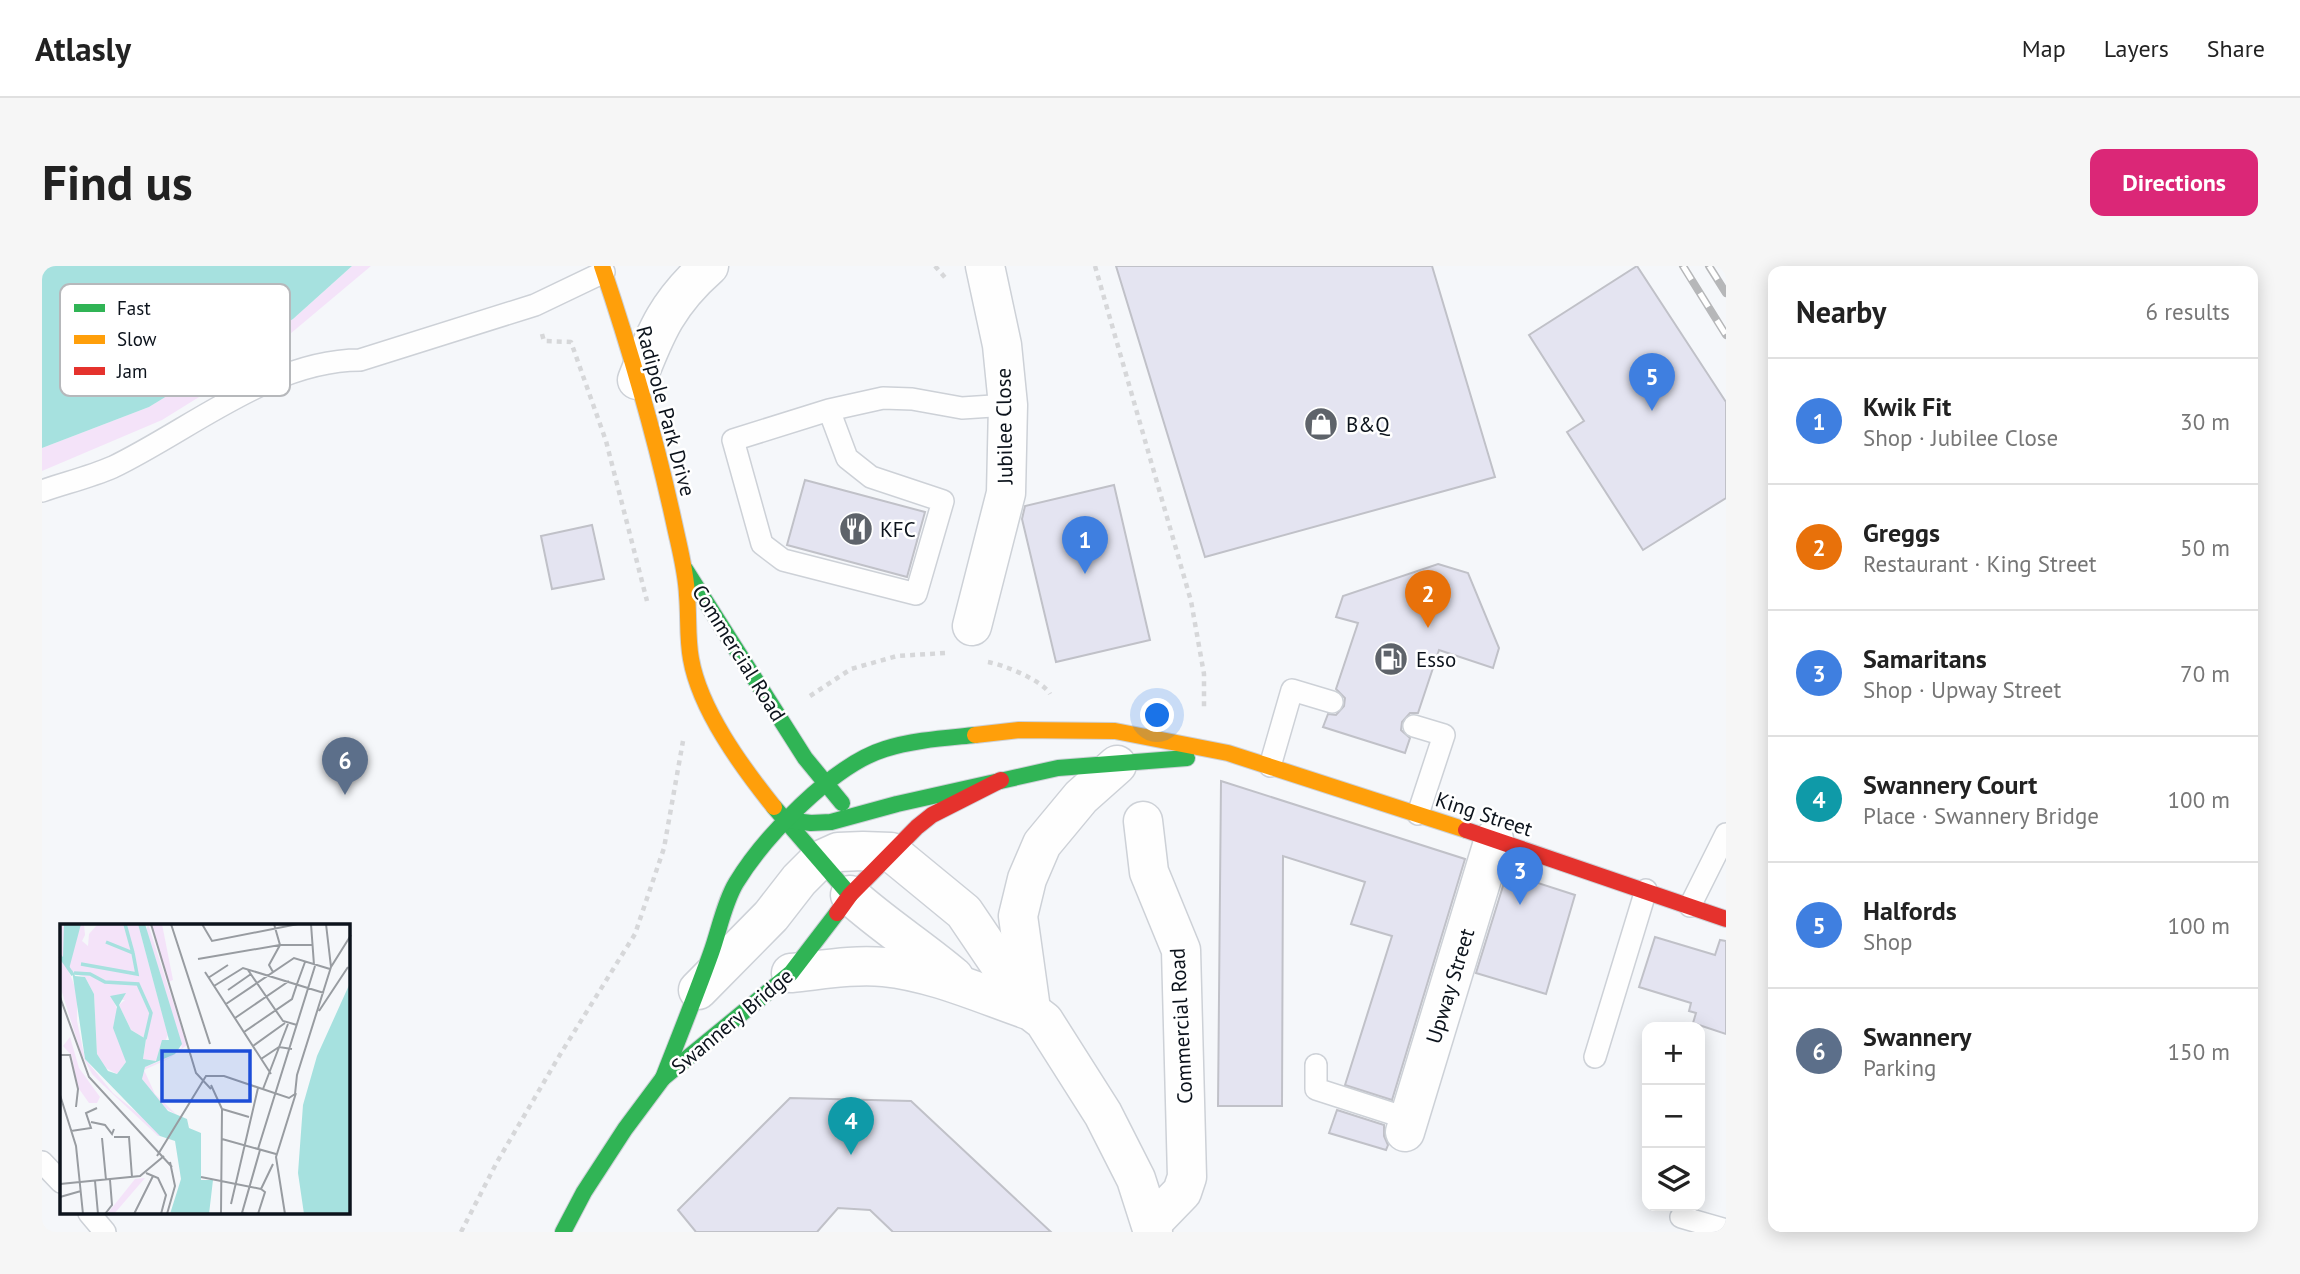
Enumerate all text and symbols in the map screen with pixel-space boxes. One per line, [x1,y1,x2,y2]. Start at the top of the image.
text: Atlasly [35,27,131,70]
text: Map [2022,33,2066,64]
text: Layers [2104,33,2169,64]
text: Share [2207,33,2265,64]
button: Directions [2090,149,2258,216]
text: Find us [42,150,193,214]
legend [60,284,290,396]
text: Nearby [1796,292,1886,331]
text: Fast [117,296,151,320]
text: 6 results [2146,297,2230,326]
street label: Radipole Park Drive [630,323,702,499]
text: Slow [117,327,157,351]
pin: 5 [1629,353,1675,411]
text: Jam [116,359,147,383]
street label: Jubilee Close [989,368,1019,485]
text: Kwik Fit [1863,390,1951,423]
shop icon: B&Q [1302,405,1340,443]
text: 1 [1812,407,1826,436]
text: 30 m [2180,407,2230,436]
place label: B&Q [1346,411,1390,438]
text: Shop · Jubilee Close [1863,423,2058,452]
restaurant icon: KFC [837,510,875,548]
place label: KFC [880,516,916,543]
pin: 1 [1062,516,1108,574]
text: Greggs [1863,516,1940,549]
text: 2 [1812,533,1826,562]
text: 50 m [2180,533,2230,562]
text: Restaurant · King Street [1863,549,2097,578]
pin: 2 [1405,570,1451,628]
street label: Commercial Road [686,580,792,726]
fuel station icon: Esso [1372,640,1410,678]
text: Samaritans [1863,642,1987,675]
place label: Esso [1416,646,1456,673]
text: 3 [1812,659,1826,688]
text: 70 m [2180,659,2230,688]
text: Shop · Upway Street [1863,675,2061,704]
your location [1140,698,1174,732]
pin: 6 [322,737,368,795]
text: Swannery Court [1863,768,2037,801]
text: 4 [1812,785,1826,814]
text: 100 m [2168,785,2230,814]
street label: King Street [1432,786,1536,842]
text: Place · Swannery Bridge [1863,801,2099,830]
pin: 3 [1497,847,1543,905]
text: Halfords [1863,894,1957,927]
text: 5 [1812,911,1826,940]
text: 100 m [2168,911,2230,940]
inset map [60,924,350,1214]
street label: Upway Street [1420,925,1480,1047]
text: Shop [1863,927,1913,956]
street label: Commercial Road [1163,947,1199,1105]
street label: Swannery Bridge [666,962,798,1080]
text: Swannery [1863,1020,1972,1053]
map controls [1642,1022,1705,1211]
button: + [1642,1022,1705,1085]
text: 6 [1812,1037,1826,1066]
text: 150 m [2168,1037,2230,1066]
text: Parking [1863,1053,1936,1082]
button: − [1642,1085,1705,1148]
pin: 4 [828,1097,874,1155]
button: layers [1642,1148,1705,1211]

